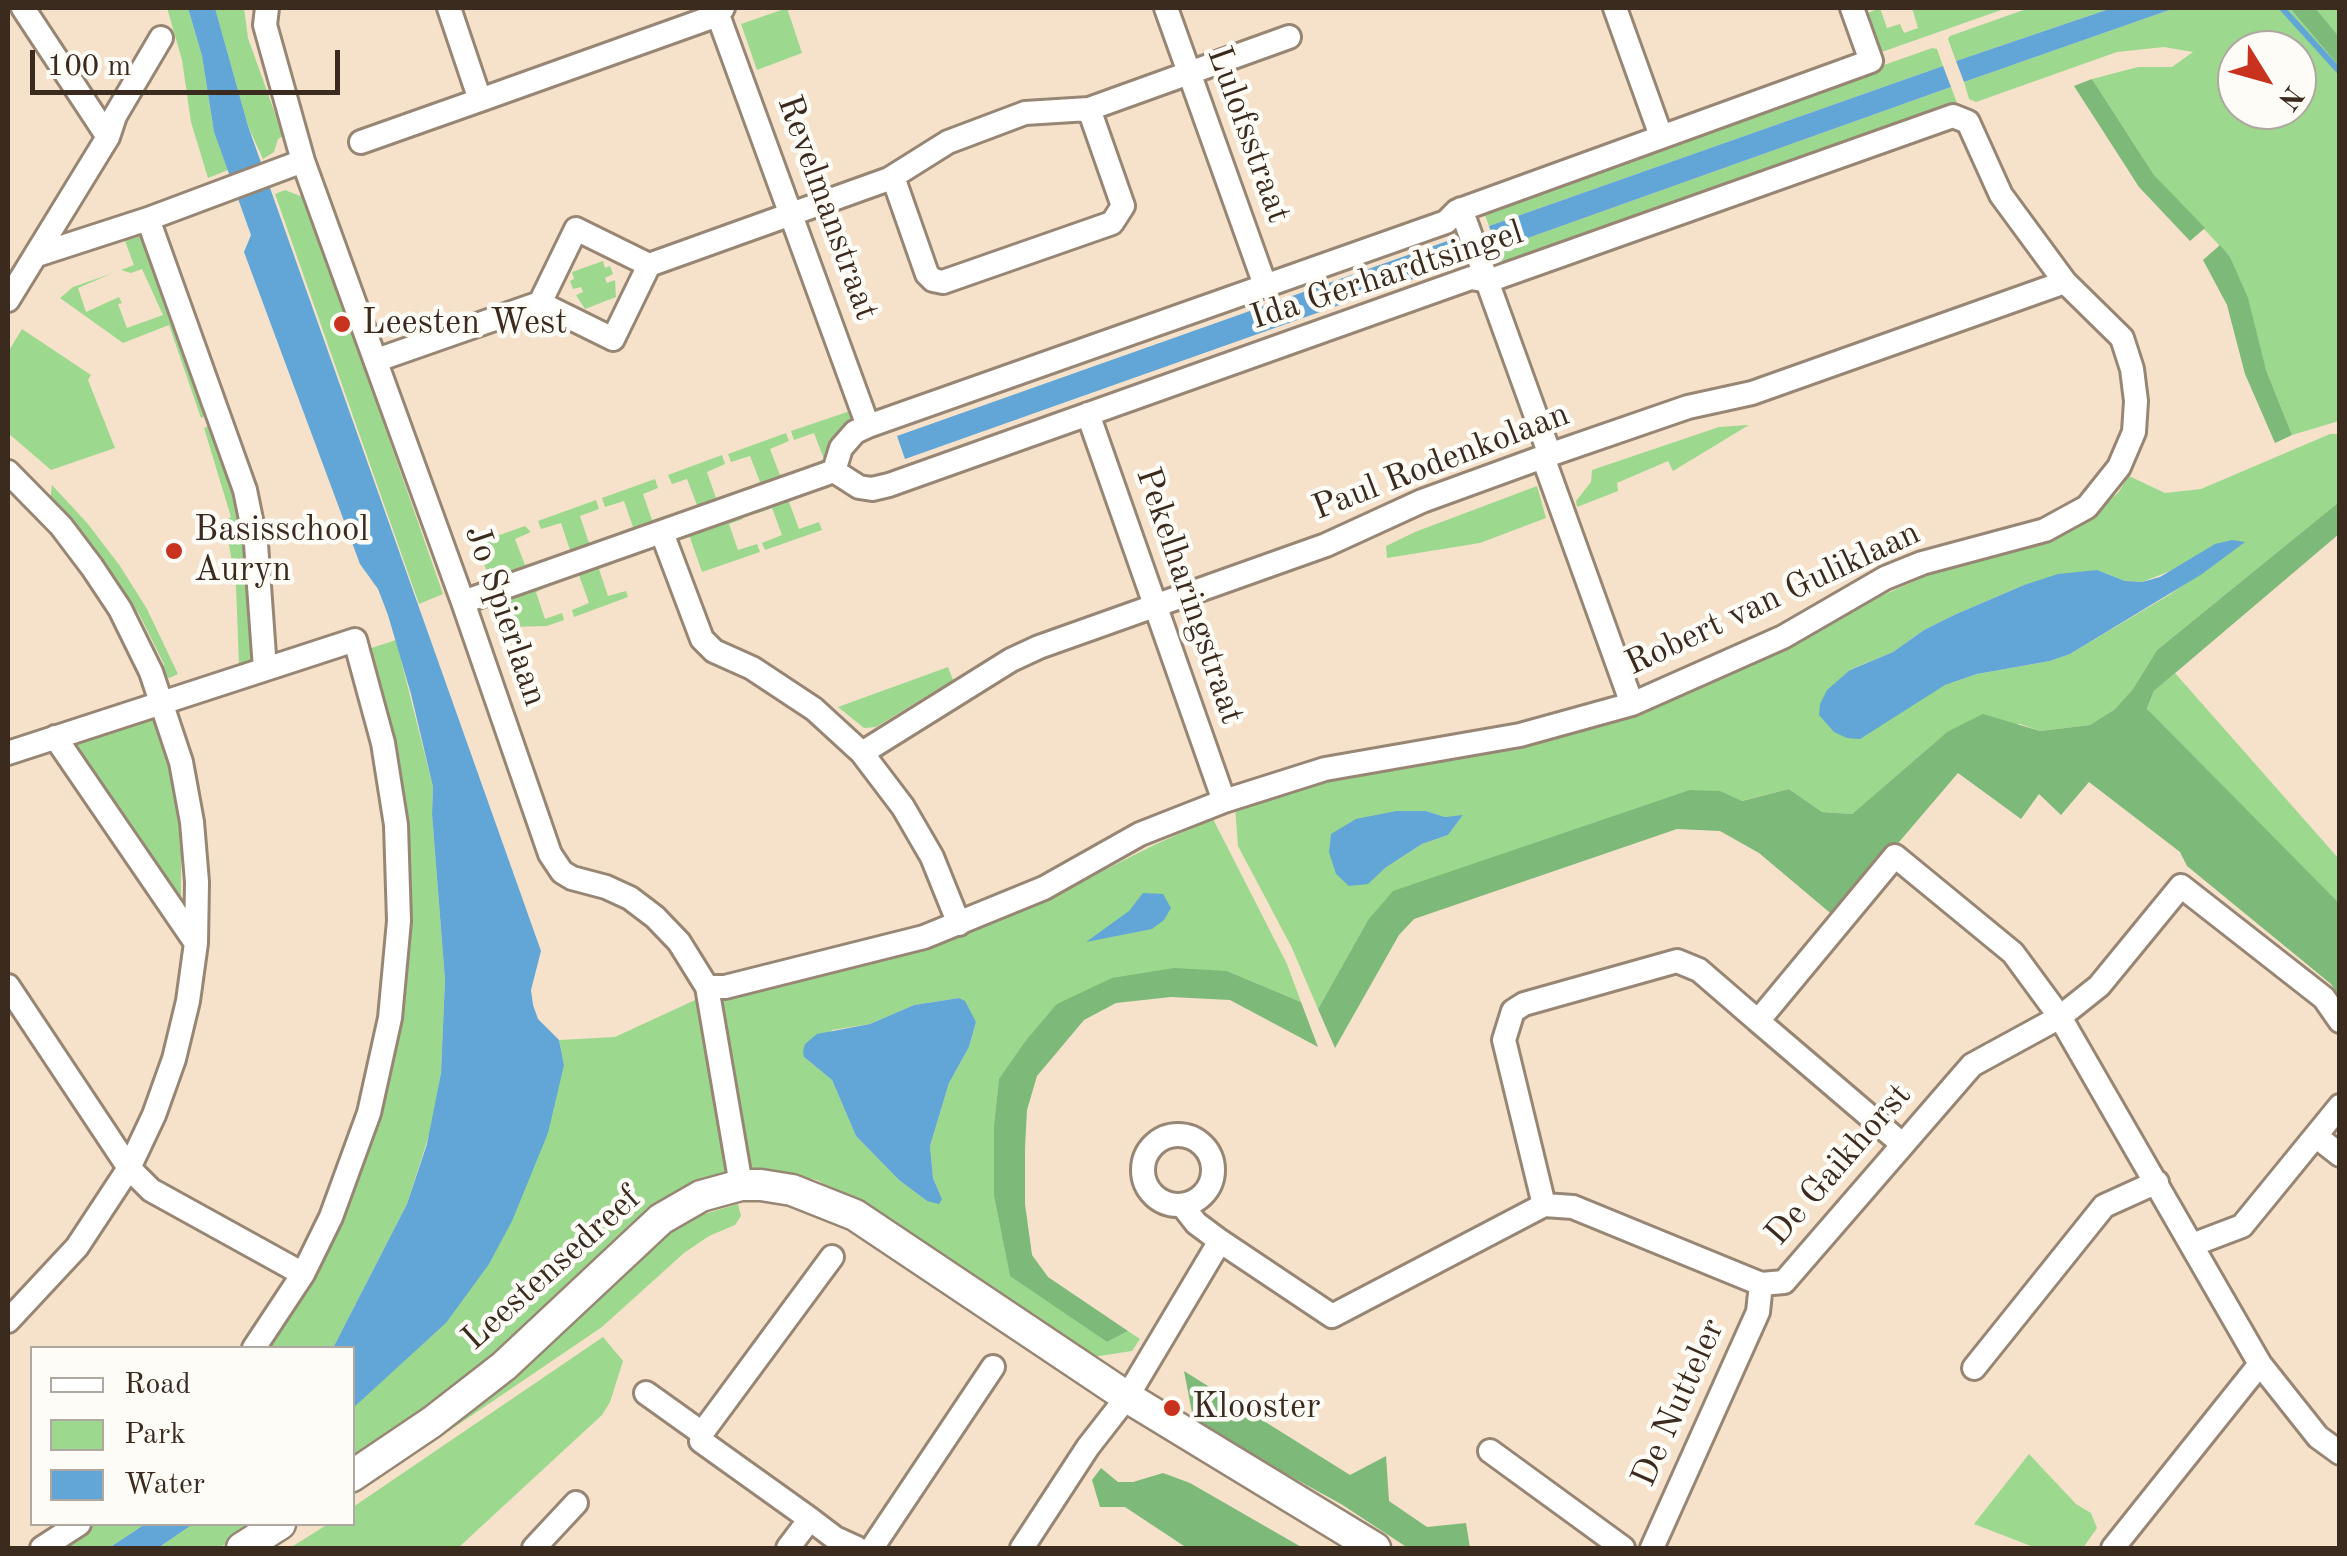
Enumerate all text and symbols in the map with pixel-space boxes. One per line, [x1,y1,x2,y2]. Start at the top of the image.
scale bar [35,30,345,92]
north arrow [2217,30,2317,130]
street label: Lulofsstraat [1197,41,1299,229]
text: 100 m [47,52,131,82]
text: N [2272,80,2307,114]
street label: Revelmanstraat [767,90,887,326]
street label: Ida Gerhardtsingel [1245,212,1529,340]
place label: Leesten West [362,303,567,345]
marker: Leesten West [331,313,353,335]
street label: Paul Rodenkolaan [1307,394,1575,530]
street label: Pekelharingstraat [1125,462,1253,730]
place label: Basisschool Auryn [194,510,369,592]
street label: Robert van Guliklaan [1619,512,1927,686]
street label: Jo Spierlaan [454,520,556,712]
marker: Basisschool Auryn [163,540,185,562]
street label: De Gaikhorst [1757,1075,1921,1255]
street label: Leestensedreef [454,1178,650,1360]
street label: De Nutteler [1623,1313,1735,1493]
legend [30,1346,355,1526]
text: Road [124,1370,191,1400]
place label: Klooster [1192,1387,1321,1429]
marker: Klooster [1161,1397,1183,1419]
text: Park [124,1420,186,1450]
text: Water [124,1470,205,1500]

